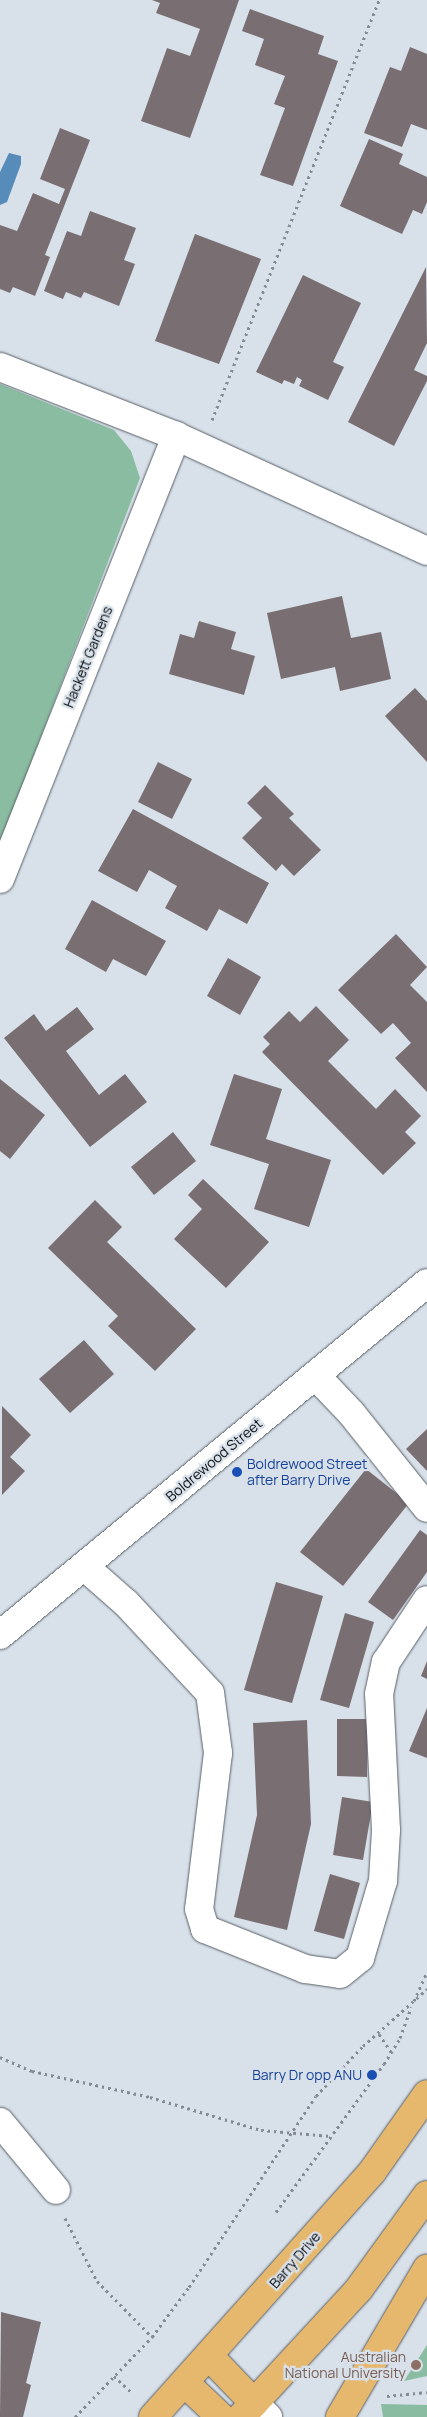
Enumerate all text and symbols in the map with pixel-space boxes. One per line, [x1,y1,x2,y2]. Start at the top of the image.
street label: Hackett Gardens [60,604,116,710]
street label: Boldrewood Street [162,1415,266,1505]
place label: Boldrewood Street after Barry Drive [247,1456,367,1488]
marker: Boldrewood Street after Barry Drive [231,1466,243,1478]
place label: Barry Dr opp ANU [252,2067,362,2083]
marker: Barry Dr opp ANU [366,2069,378,2081]
street label: Barry Drive [266,2228,324,2292]
place label: Australian National University [285,2349,406,2382]
marker: Australian National University [410,2359,422,2371]

